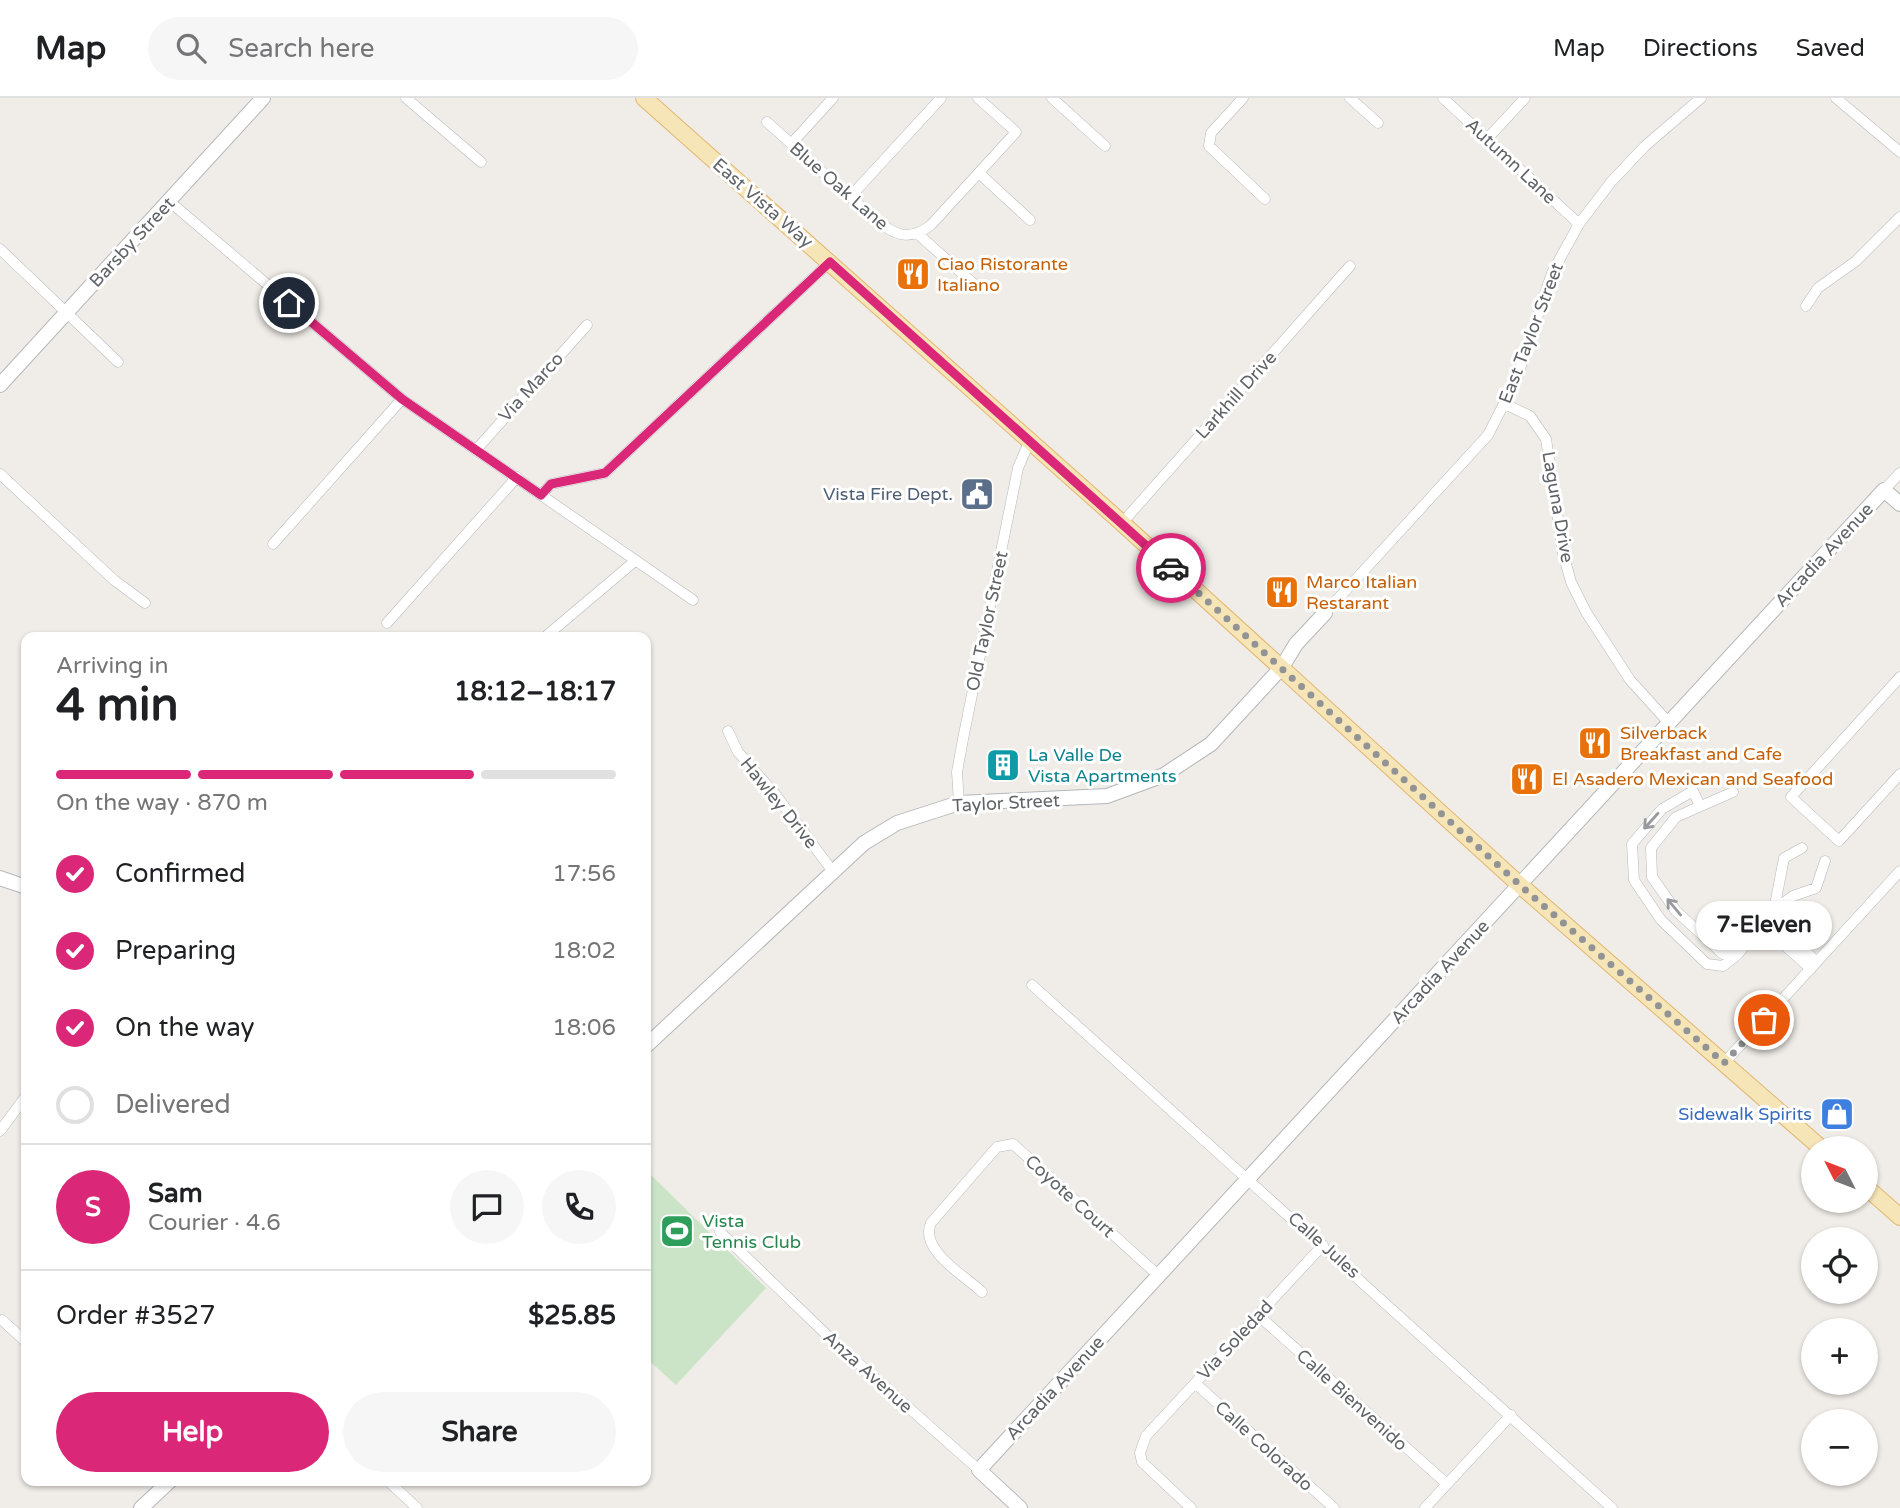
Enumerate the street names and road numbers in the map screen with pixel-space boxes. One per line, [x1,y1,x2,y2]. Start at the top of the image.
street label: Autumn Lane [1461,113,1561,209]
street label: Blue Oak Lane [785,137,893,235]
street label: East Vista Way [708,153,818,253]
street label: Barsby Street [85,192,179,292]
street label: East Taylor Street [1494,259,1568,407]
street label: Larkhill Drive [1191,347,1281,443]
street label: Via Marco [494,348,568,426]
street label: Laguna Drive [1537,449,1579,565]
street label: Arcadia Avenue [1770,498,1878,612]
street label: Old Taylor Street [961,549,1013,693]
street label: Hawley Drive [736,753,822,853]
street label: Taylor Street [952,789,1060,817]
street label: Arcadia Avenue [1386,915,1494,1029]
street label: Coyote Court [1021,1150,1119,1242]
street label: Calle Jules [1284,1207,1364,1283]
street label: Via Soledad [1192,1296,1278,1384]
street label: Anza Avenue [819,1326,917,1418]
street label: Arcadia Avenue [1001,1331,1109,1445]
street label: Calle Bienvenido [1292,1344,1412,1456]
street label: Calle Colorado [1210,1396,1318,1496]

